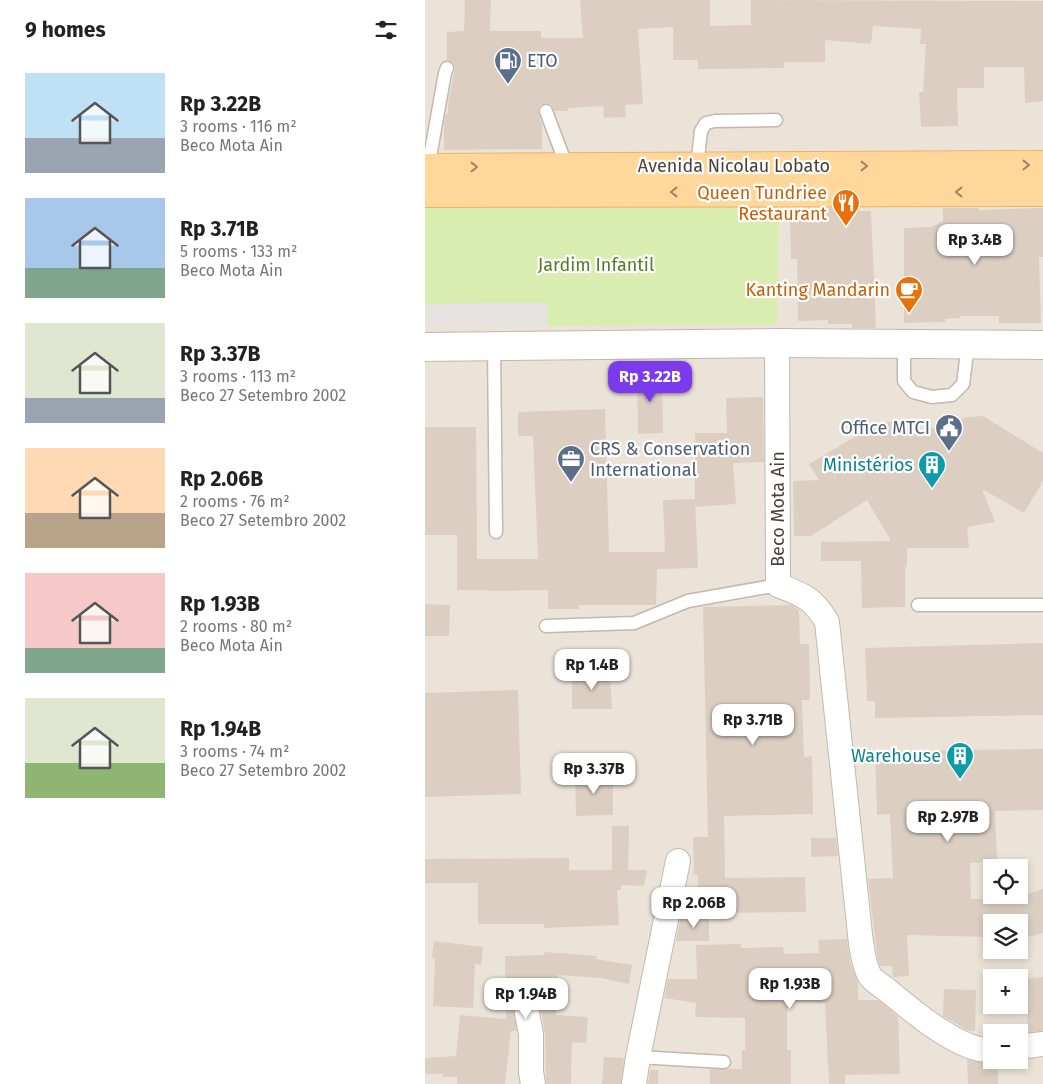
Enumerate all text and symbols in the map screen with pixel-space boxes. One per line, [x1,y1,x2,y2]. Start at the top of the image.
icon: filters [372,16,400,44]
text: 9 homes [25,17,106,43]
fuel station icon: ETO [493,46,523,85]
place label: ETO [527,50,558,72]
text: Rp 3.22B [180,91,261,117]
icon: home [65,93,125,153]
text: 3 rooms · 116 m² [180,117,297,136]
text: Beco Mota Ain [180,136,283,155]
street label: Avenida Nicolau Lobato [638,155,830,177]
one-way arrow [1022,160,1030,170]
one-way arrow [860,161,868,171]
one-way arrow [470,162,478,172]
place label: Queen Tundriee Restaurant [697,182,827,225]
one-way arrow [670,187,678,197]
one-way arrow [955,187,963,197]
restaurant icon: Queen Tundriee Restaurant [831,188,861,227]
text: Rp 3.71B [180,216,259,242]
icon: home [65,218,125,278]
pin: Rp 3.4B [929,224,1021,266]
text: Rp 3.4B [948,230,1002,249]
text: 5 rooms · 133 m² [180,242,297,261]
park label: Jardim Infantil [538,254,654,276]
text: Beco Mota Ain [180,261,283,280]
cafe icon: Kanting Mandarin [894,275,924,314]
place label: Kanting Mandarin [745,279,890,301]
text: Rp 3.37B [180,341,260,367]
icon: home [65,343,125,403]
pin: Rp 3.22B [598,360,702,403]
text: 3 rooms · 113 m² [180,367,296,386]
text: Rp 3.22B [619,367,681,386]
text: Beco 27 Setembro 2002 [180,386,346,405]
public building icon: Office MTCI [934,413,964,452]
place label: Office MTCI [841,417,930,439]
place label: CRS & Conservation International [590,438,750,481]
office icon: CRS & Conservation International [556,444,586,483]
building icon: Ministérios [917,450,947,489]
street label: Beco Mota Ain [767,451,789,567]
place label: Ministérios [823,454,913,476]
text: Rp 2.06B [180,466,263,492]
icon: home [65,468,125,528]
text: 2 rooms · 76 m² [180,492,290,511]
text: Beco 27 Setembro 2002 [180,511,346,530]
text: Rp 1.93B [180,591,260,617]
icon: home [65,593,125,653]
text: 2 rooms · 80 m² [180,617,292,636]
text: Beco Mota Ain [180,636,283,655]
pin: Rp 1.4B [546,648,638,691]
text: Rp 1.4B [565,655,619,674]
pin: Rp 3.71B [701,704,805,746]
text: Rp 3.71B [723,710,783,729]
text: Rp 1.94B [180,716,261,742]
icon: home [65,718,125,778]
building icon: Warehouse [945,741,975,780]
text: 3 rooms · 74 m² [180,742,289,761]
place label: Warehouse [851,745,941,767]
pin: Rp 3.37B [542,752,646,795]
text: Rp 3.37B [563,759,625,778]
text: Beco 27 Setembro 2002 [180,761,346,780]
pin: Rp 2.97B [896,800,1000,843]
text: Rp 2.97B [917,807,979,826]
map controls [983,859,1028,1069]
button: locate [983,859,1028,904]
pin: Rp 2.06B [642,886,746,929]
text: Rp 2.06B [662,893,726,912]
button: layers [983,914,1028,959]
pin: Rp 1.93B [738,968,842,1010]
button: + [983,969,1028,1014]
text: Rp 1.93B [760,974,820,993]
pin: Rp 1.94B [474,978,578,1020]
text: Rp 1.94B [495,984,557,1003]
button: − [983,1024,1028,1069]

